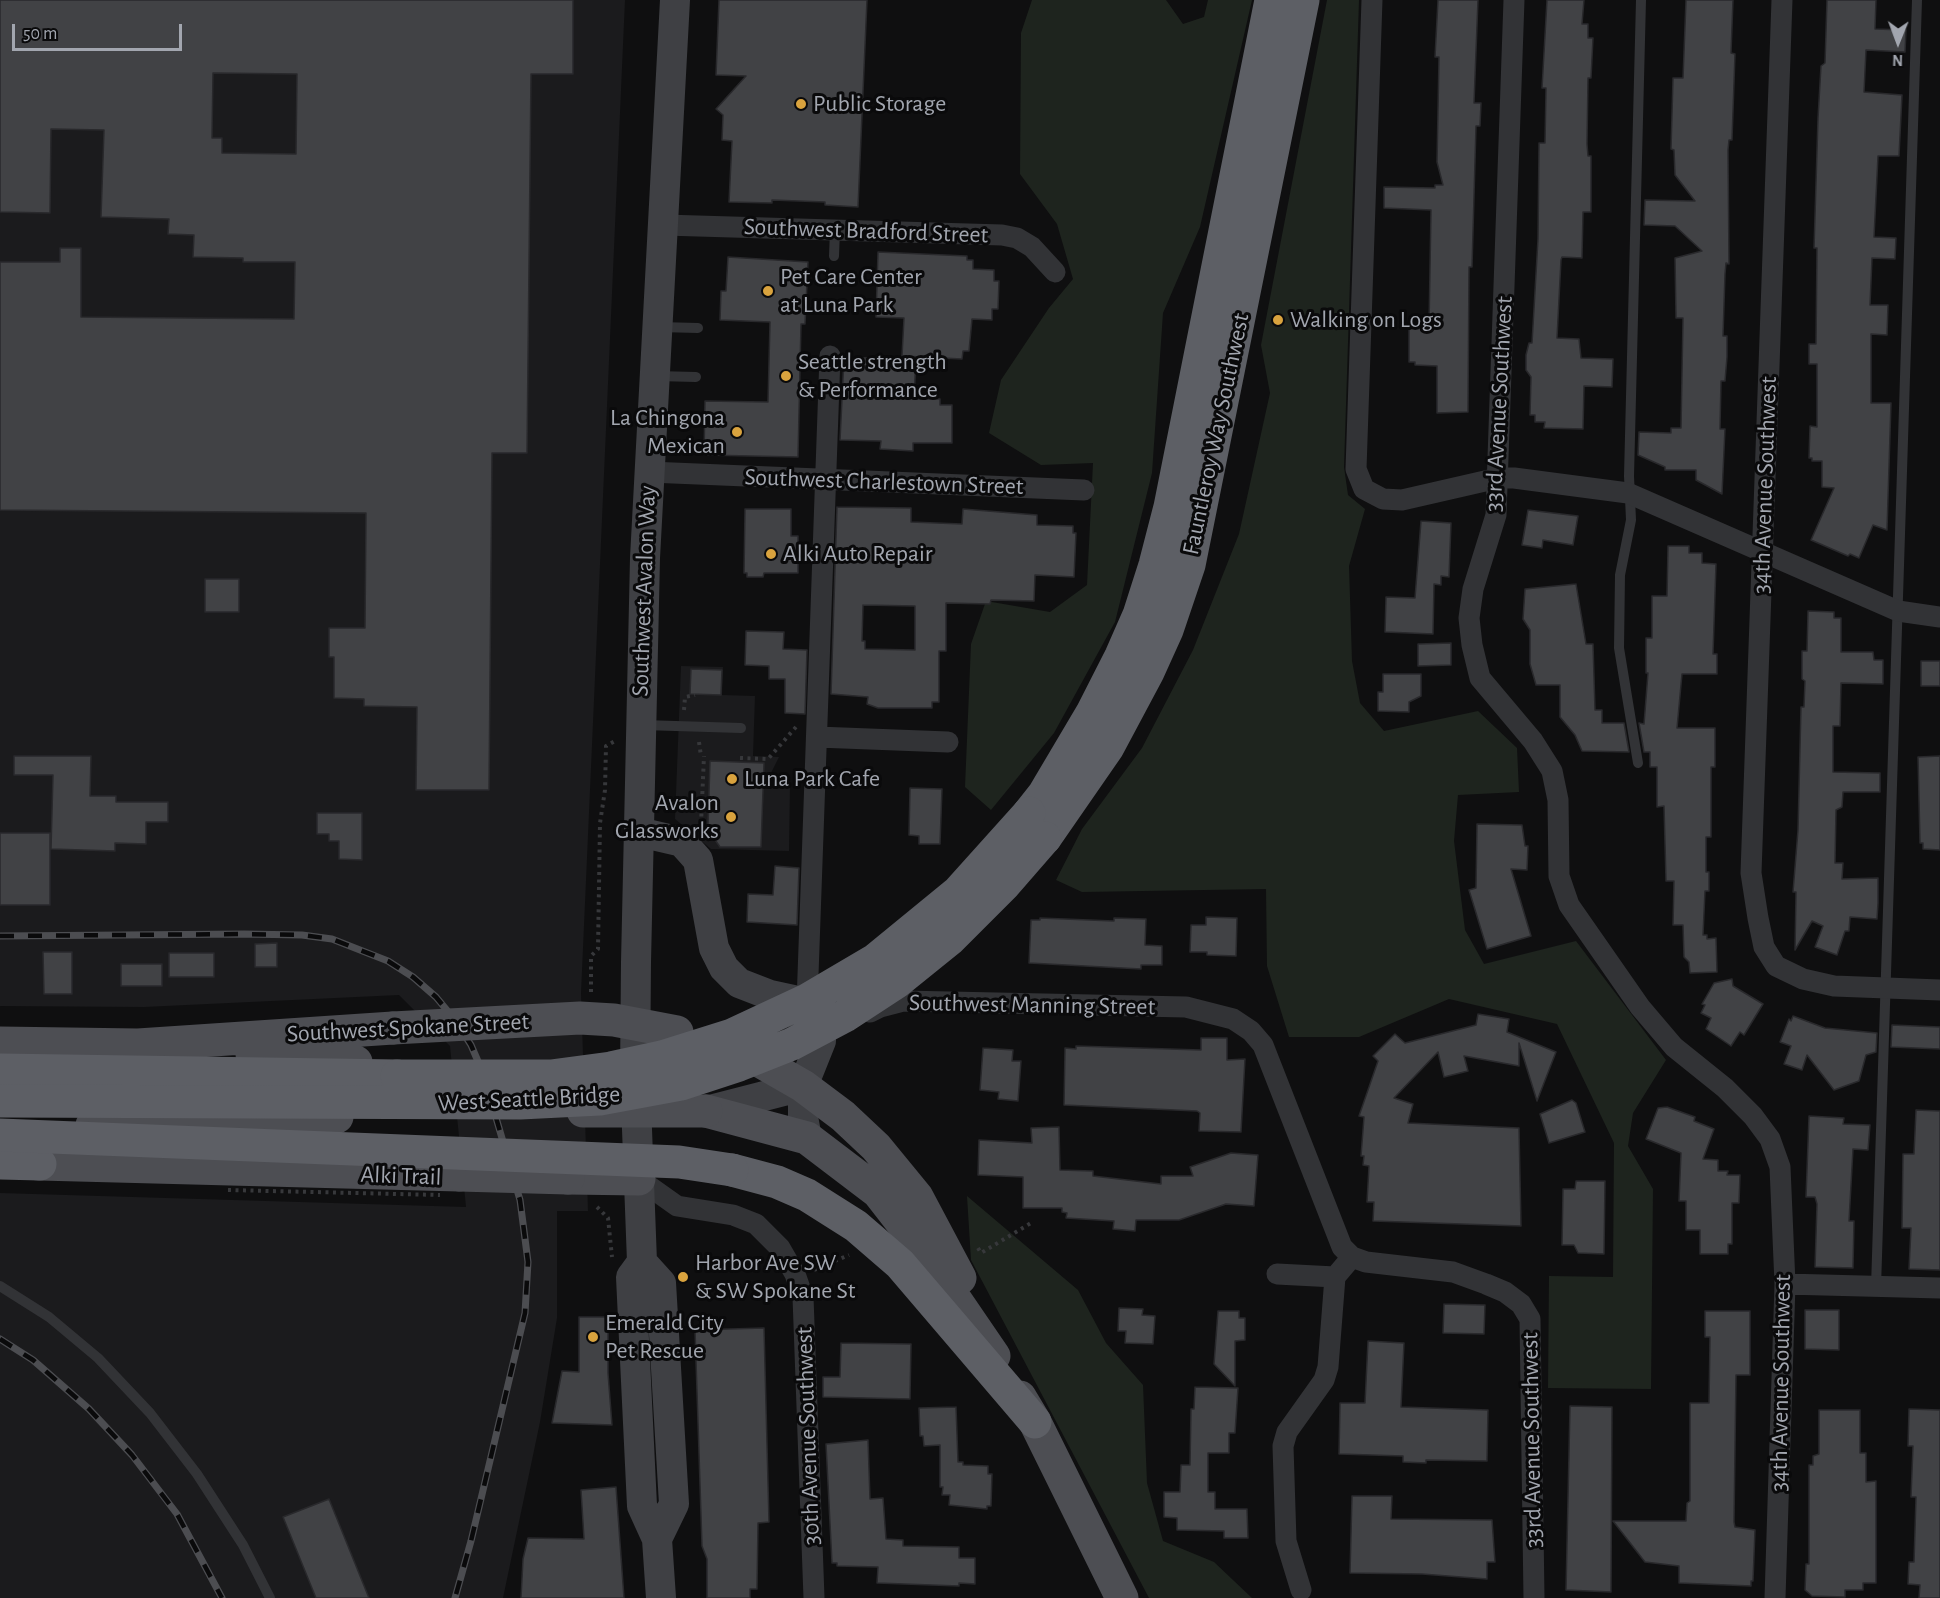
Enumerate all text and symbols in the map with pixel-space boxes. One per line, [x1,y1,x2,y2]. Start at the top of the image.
scale bar [15,12,184,50]
north arrow [1868,12,1928,72]
text: 50 m [23,25,57,43]
text: N [1892,52,1903,68]
place label: Public Storage [813,90,946,118]
marker: Public Storage [794,97,808,111]
street label: Southwest Bradford Street [743,212,989,250]
place label: Pet Care Center at Luna Park [780,263,922,319]
marker: Pet Care Center at Luna Park [761,284,775,298]
street label: 33rd Avenue Southwest [1479,295,1519,513]
place label: Walking on Logs [1290,306,1442,334]
street label: Fauntleroy Way Southwest [1176,311,1256,557]
marker: Walking on Logs [1271,313,1285,327]
place label: Seattle strength & Performance [798,348,947,404]
marker: Seattle strength & Performance [779,369,793,383]
street label: 34th Avenue Southwest [1747,376,1783,594]
place label: La Chingona Mexican [610,404,725,460]
marker: La Chingona Mexican [730,425,744,439]
street label: Southwest Charlestown Street [744,463,1024,501]
street label: Southwest Avalon Way [626,485,662,697]
place label: Alki Auto Repair [783,540,933,568]
marker: Alki Auto Repair [764,547,778,561]
place label: Luna Park Cafe [744,765,880,793]
marker: Luna Park Cafe [725,772,739,786]
place label: Avalon Glassworks [615,789,719,845]
marker: Avalon Glassworks [724,810,738,824]
street label: Southwest Manning Street [909,988,1155,1022]
street label: Southwest Spokane Street [286,1007,530,1049]
street label: West Seattle Bridge [437,1080,621,1118]
street label: Alki Trail [360,1160,442,1192]
place label: Harbor Ave SW & SW Spokane St [695,1249,855,1305]
marker: Harbor Ave SW & SW Spokane St [676,1270,690,1284]
street label: 34th Avenue Southwest [1765,1274,1797,1492]
place label: Emerald City Pet Rescue [605,1309,724,1365]
street label: 30th Avenue Southwest [790,1326,826,1546]
marker: Emerald City Pet Rescue [586,1330,600,1344]
street label: 33rd Avenue Southwest [1516,1332,1548,1548]

